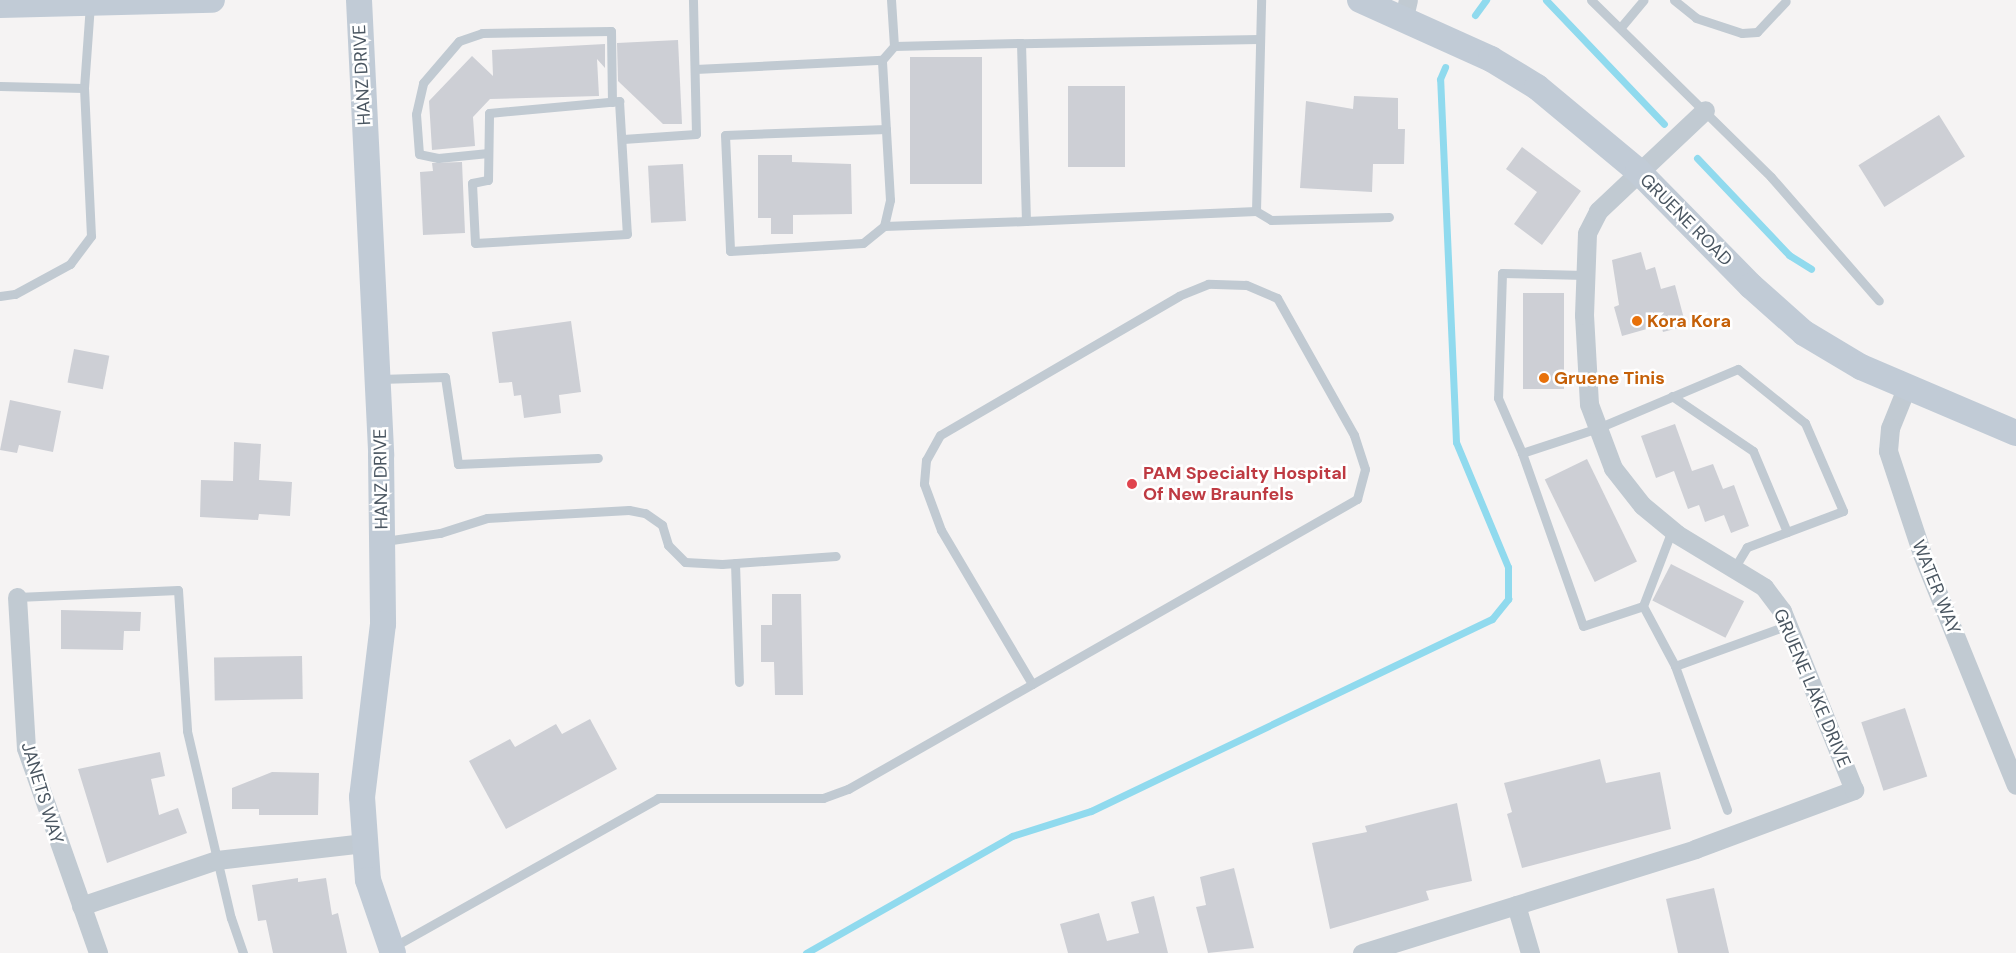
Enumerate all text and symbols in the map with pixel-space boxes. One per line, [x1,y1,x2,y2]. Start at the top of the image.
street label: HANZ DRIVE [349,24,375,126]
street label: GRUENE ROAD [1635,169,1737,271]
place label: Kora Kora [1647,310,1731,332]
marker: Kora Kora [1631,315,1643,327]
place label: Gruene Tinis [1554,367,1665,389]
marker: Gruene Tinis [1538,372,1550,384]
street label: HANZ DRIVE [369,428,393,530]
place label: PAM Specialty Hospital Of New Braunfels [1143,463,1347,506]
marker: PAM Specialty Hospital Of New Braunfels [1125,477,1139,491]
street label: WATER WAY [1907,537,1965,637]
street label: GRUENE LAKE DRIVE [1769,605,1855,771]
street label: JANETS WAY [16,739,68,847]

